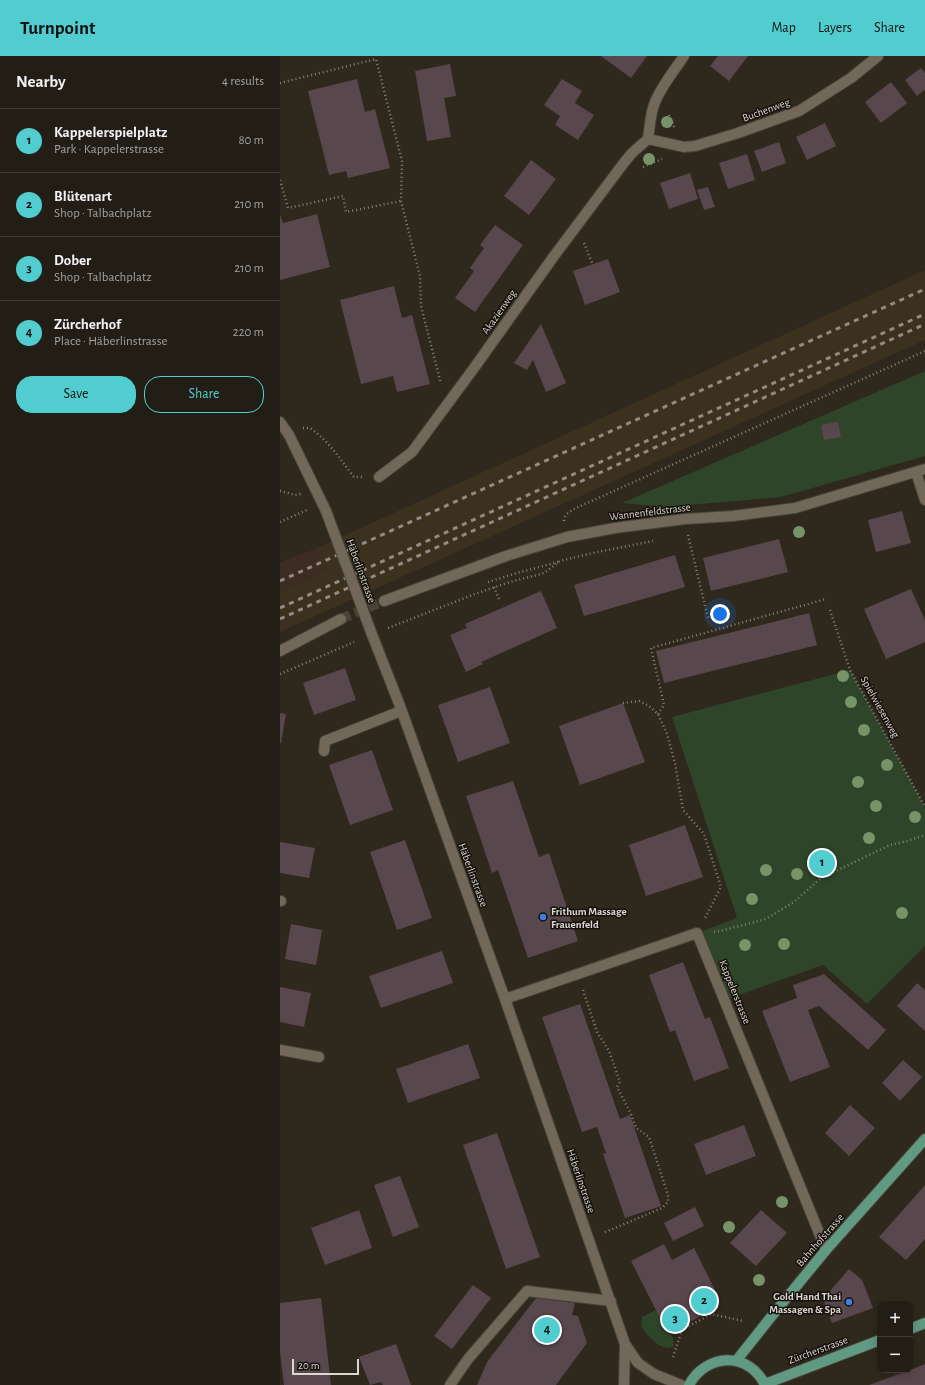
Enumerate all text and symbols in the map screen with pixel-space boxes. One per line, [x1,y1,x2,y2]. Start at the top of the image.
text: Turnpoint [20,19,95,38]
text: Map [771,21,796,35]
text: Layers [818,21,852,35]
text: Share [874,21,905,35]
text: Nearby [16,73,66,90]
text: 4 results [222,75,264,88]
street label: Buchenweg [741,96,792,124]
text: Kappelerspielplatz [54,125,167,140]
text: 1 [27,134,31,147]
text: 80 m [238,134,264,147]
text: Park · Kappelerstrasse [54,143,164,156]
text: Blütenart [54,189,112,204]
text: 2 [26,198,32,211]
text: 210 m [234,198,264,211]
text: Shop · Talbachplatz [54,207,152,220]
text: Dober [54,253,91,268]
text: 3 [26,262,32,275]
text: 210 m [234,262,264,275]
text: Shop · Talbachplatz [54,271,152,284]
street label: Akazienweg [480,287,519,336]
text: Zürcherhof [54,317,121,332]
text: 4 [26,326,32,339]
text: 220 m [233,326,264,339]
text: Place · Häberlinstrasse [54,335,167,348]
button: Save [16,376,136,413]
button: Share [144,376,264,413]
street label: Wannenfeldstrasse [609,502,691,522]
street label: Häberlinstrasse [344,538,378,604]
your location [710,604,730,624]
street label: Spielwiesenweg [859,674,902,740]
street label: Häberlinstrasse [456,842,490,908]
pin: 1 [809,848,835,878]
place label: Frithum Massage Frauenfeld [551,906,627,930]
marker: Frithum Massage Frauenfeld [538,912,548,922]
street label: Kappelerstrasse [717,958,753,1026]
street label: Häberlinstrasse [565,1148,597,1214]
street label: Bahnhofstrasse [794,1212,846,1268]
pin: 2 [691,1286,717,1316]
place label: Gold Hand Thai Massagen & Spa [769,1291,842,1315]
marker: Gold Hand Thai Massagen & Spa [844,1297,854,1307]
map controls [877,1301,913,1373]
button: + [877,1301,913,1337]
pin: 3 [662,1304,688,1334]
pin: 4 [534,1315,560,1345]
street label: Zürcherstrasse [787,1334,849,1366]
button: − [877,1337,913,1373]
scale bar [292,1357,359,1376]
text: 20 m [298,1360,319,1371]

